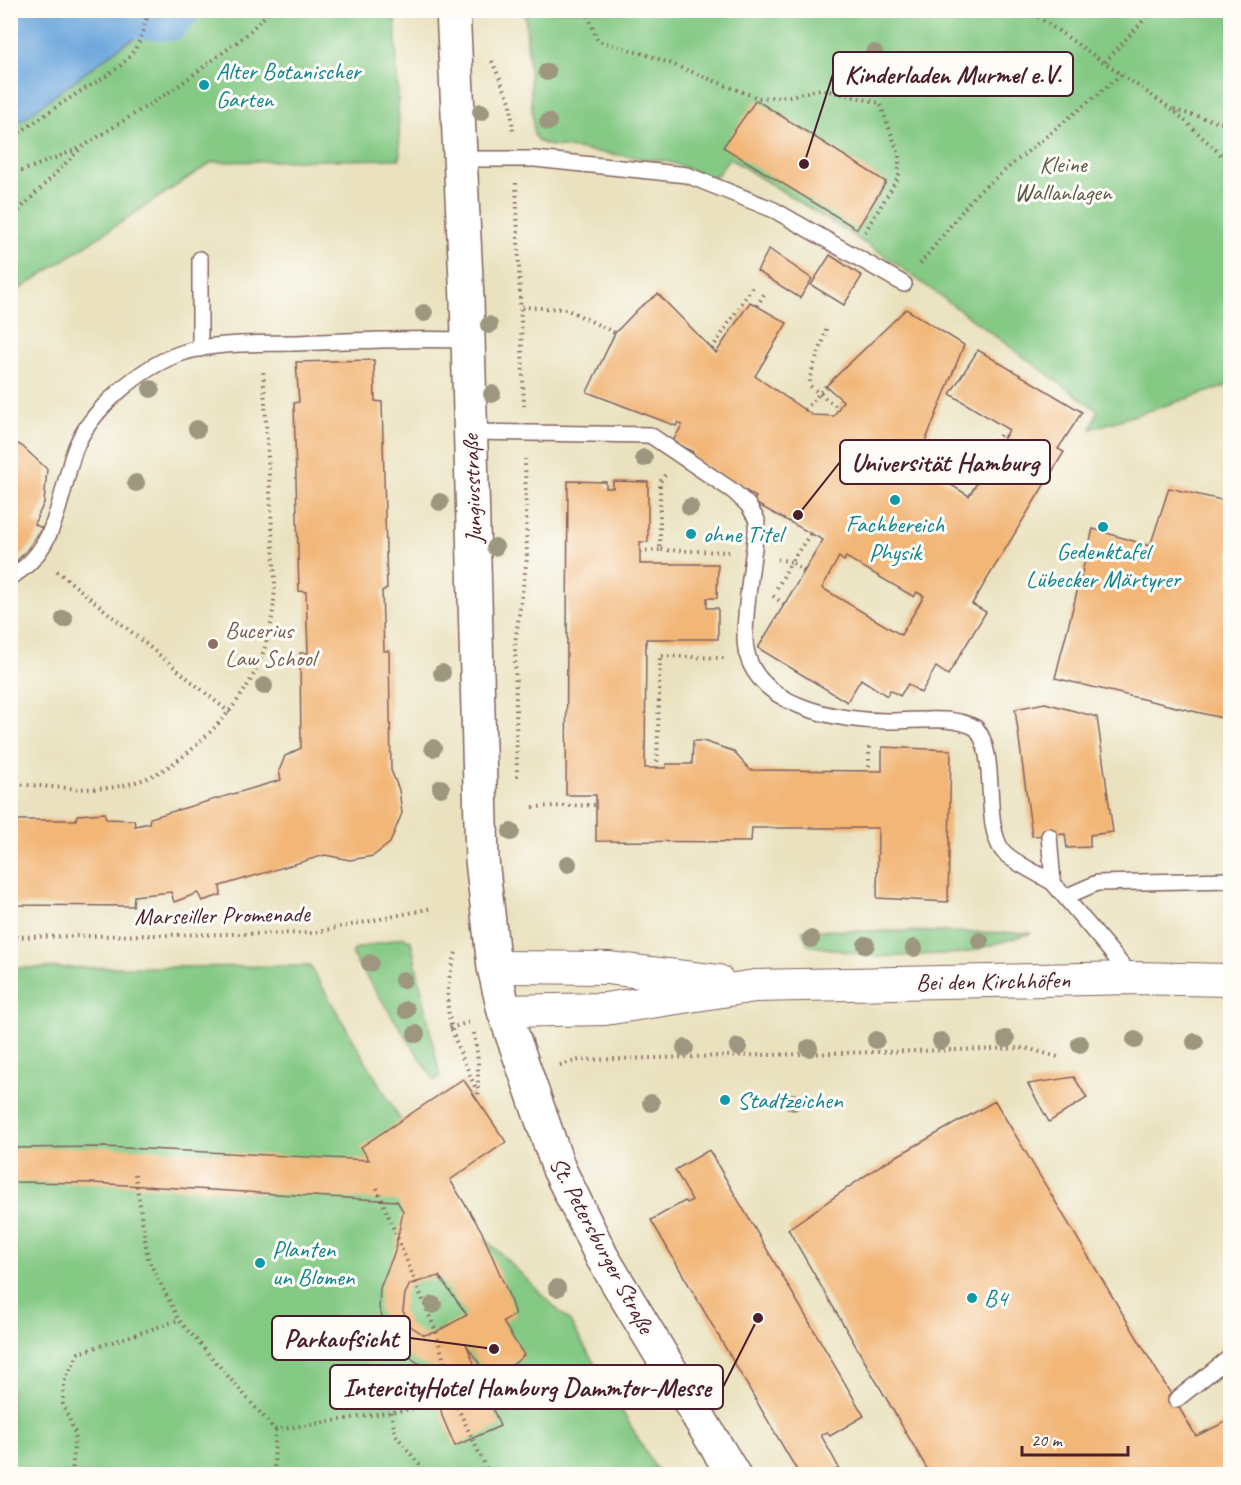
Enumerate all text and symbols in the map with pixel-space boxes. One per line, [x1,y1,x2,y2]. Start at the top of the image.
callout: Kinderladen Murmel e.V. [833,52,1073,96]
place label: Alter Botanischer Garten [216,56,363,114]
text: Kinderladen Murmel e.V. [844,58,1062,91]
marker: Alter Botanischer Garten [197,78,211,92]
park label: Kleine Wallanlagen [1014,149,1113,207]
street label: Jungiusstraße [455,432,489,545]
callout: Universität Hamburg [840,440,1050,484]
text: Universität Hamburg [851,446,1041,479]
marker: Fachbereich Physik [888,493,902,507]
place label: Fachbereich Physik [846,509,945,567]
place label: ohne Titel [703,519,786,549]
marker: Gedenktafel Lübecker Märtyrer [1096,520,1110,534]
marker: ohne Titel [684,527,698,541]
place label: Gedenktafel Lübecker Märtyrer [1026,536,1183,594]
place label: Bucerius Law School [225,615,320,673]
marker: Bucerius Law School [206,637,220,651]
street label: Marseiller Promenade [134,898,312,932]
street label: Bei den Kirchhöfen [916,965,1070,997]
place label: Stadtzeichen [737,1085,844,1115]
marker: Stadtzeichen [718,1093,732,1107]
street label: St. Petersburger Straße [543,1152,662,1340]
place label: Planten un Blomen [272,1234,356,1292]
marker: Planten un Blomen [253,1256,267,1270]
place label: B4 [984,1283,1009,1313]
marker: B4 [965,1291,979,1305]
callout: Parkaufsicht [272,1316,410,1360]
text: Parkaufsicht [284,1322,400,1355]
callout: IntercityHotel Hamburg Dammtor-Messe [330,1365,723,1409]
text: IntercityHotel Hamburg Dammtor-Messe [343,1371,713,1404]
scale bar [1022,1419,1128,1457]
text: 20 m [1031,1429,1064,1451]

